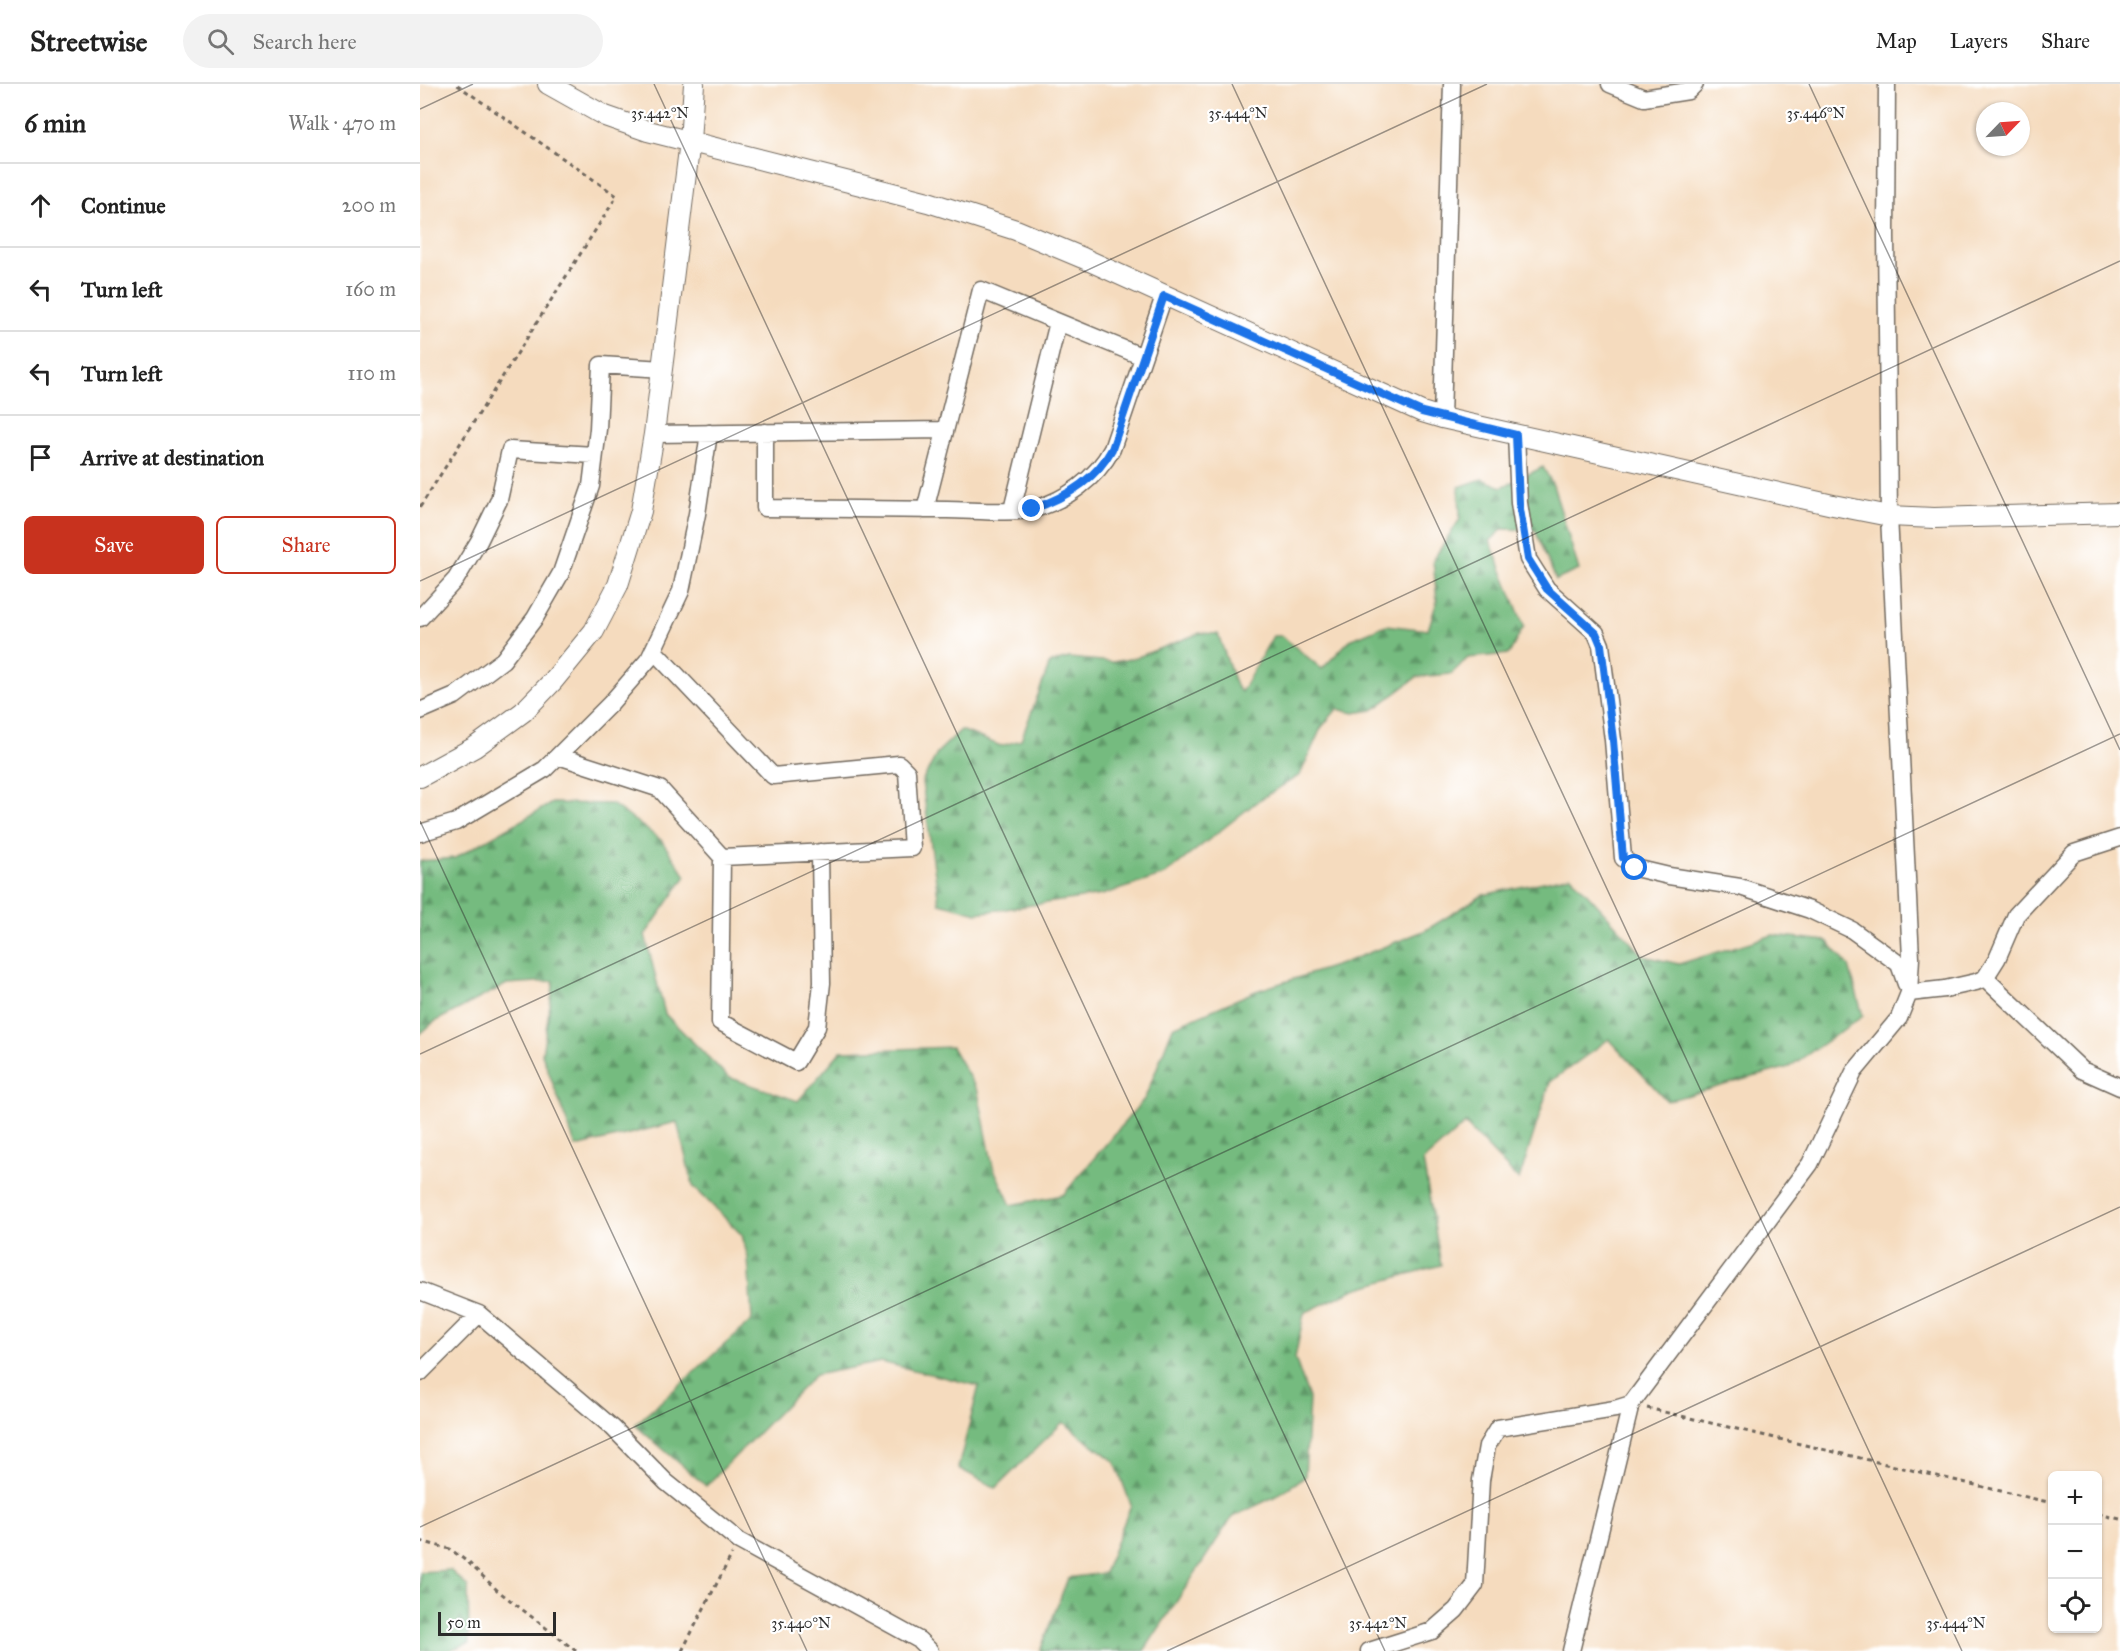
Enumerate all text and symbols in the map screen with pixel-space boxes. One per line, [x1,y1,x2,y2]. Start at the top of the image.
search box [183,14,603,68]
text: Streetwise [30,24,147,59]
icon: search [204,25,237,58]
text: Search here [252,28,357,55]
text: Map [1876,28,1917,54]
text: Layers [1950,28,2008,54]
text: Share [2041,28,2090,54]
north arrow [1976,102,2030,156]
text: 35.442°N [631,104,689,122]
text: 35.444°N [1208,104,1268,122]
text: 35.446°N [1787,104,1845,122]
text: 6 min [24,107,86,139]
text: Walk · 470 m [288,111,396,135]
icon: ahead [24,189,57,222]
text: Continue [81,192,166,219]
text: 200 m [342,193,396,217]
icon: left [24,273,57,306]
text: Turn left [81,276,163,303]
text: 160 m [345,277,396,301]
icon: left [24,357,57,390]
text: Turn left [81,360,163,387]
text: 110 m [348,361,396,385]
icon: arrive [24,441,57,474]
text: Arrive at destination [81,444,264,471]
route end [1018,495,1044,521]
button: Save [24,516,204,574]
button: Share [216,516,396,574]
route start [1621,854,1647,880]
map controls [2048,1471,2102,1633]
button: + [2048,1471,2102,1525]
button: − [2048,1525,2102,1579]
button: locate [2048,1579,2102,1633]
scale bar [438,1609,556,1636]
text: 50 m [447,1613,481,1632]
text: 35.440°N [771,1614,831,1632]
text: 35.442°N [1349,1614,1407,1632]
text: 35.444°N [1926,1614,1986,1632]

